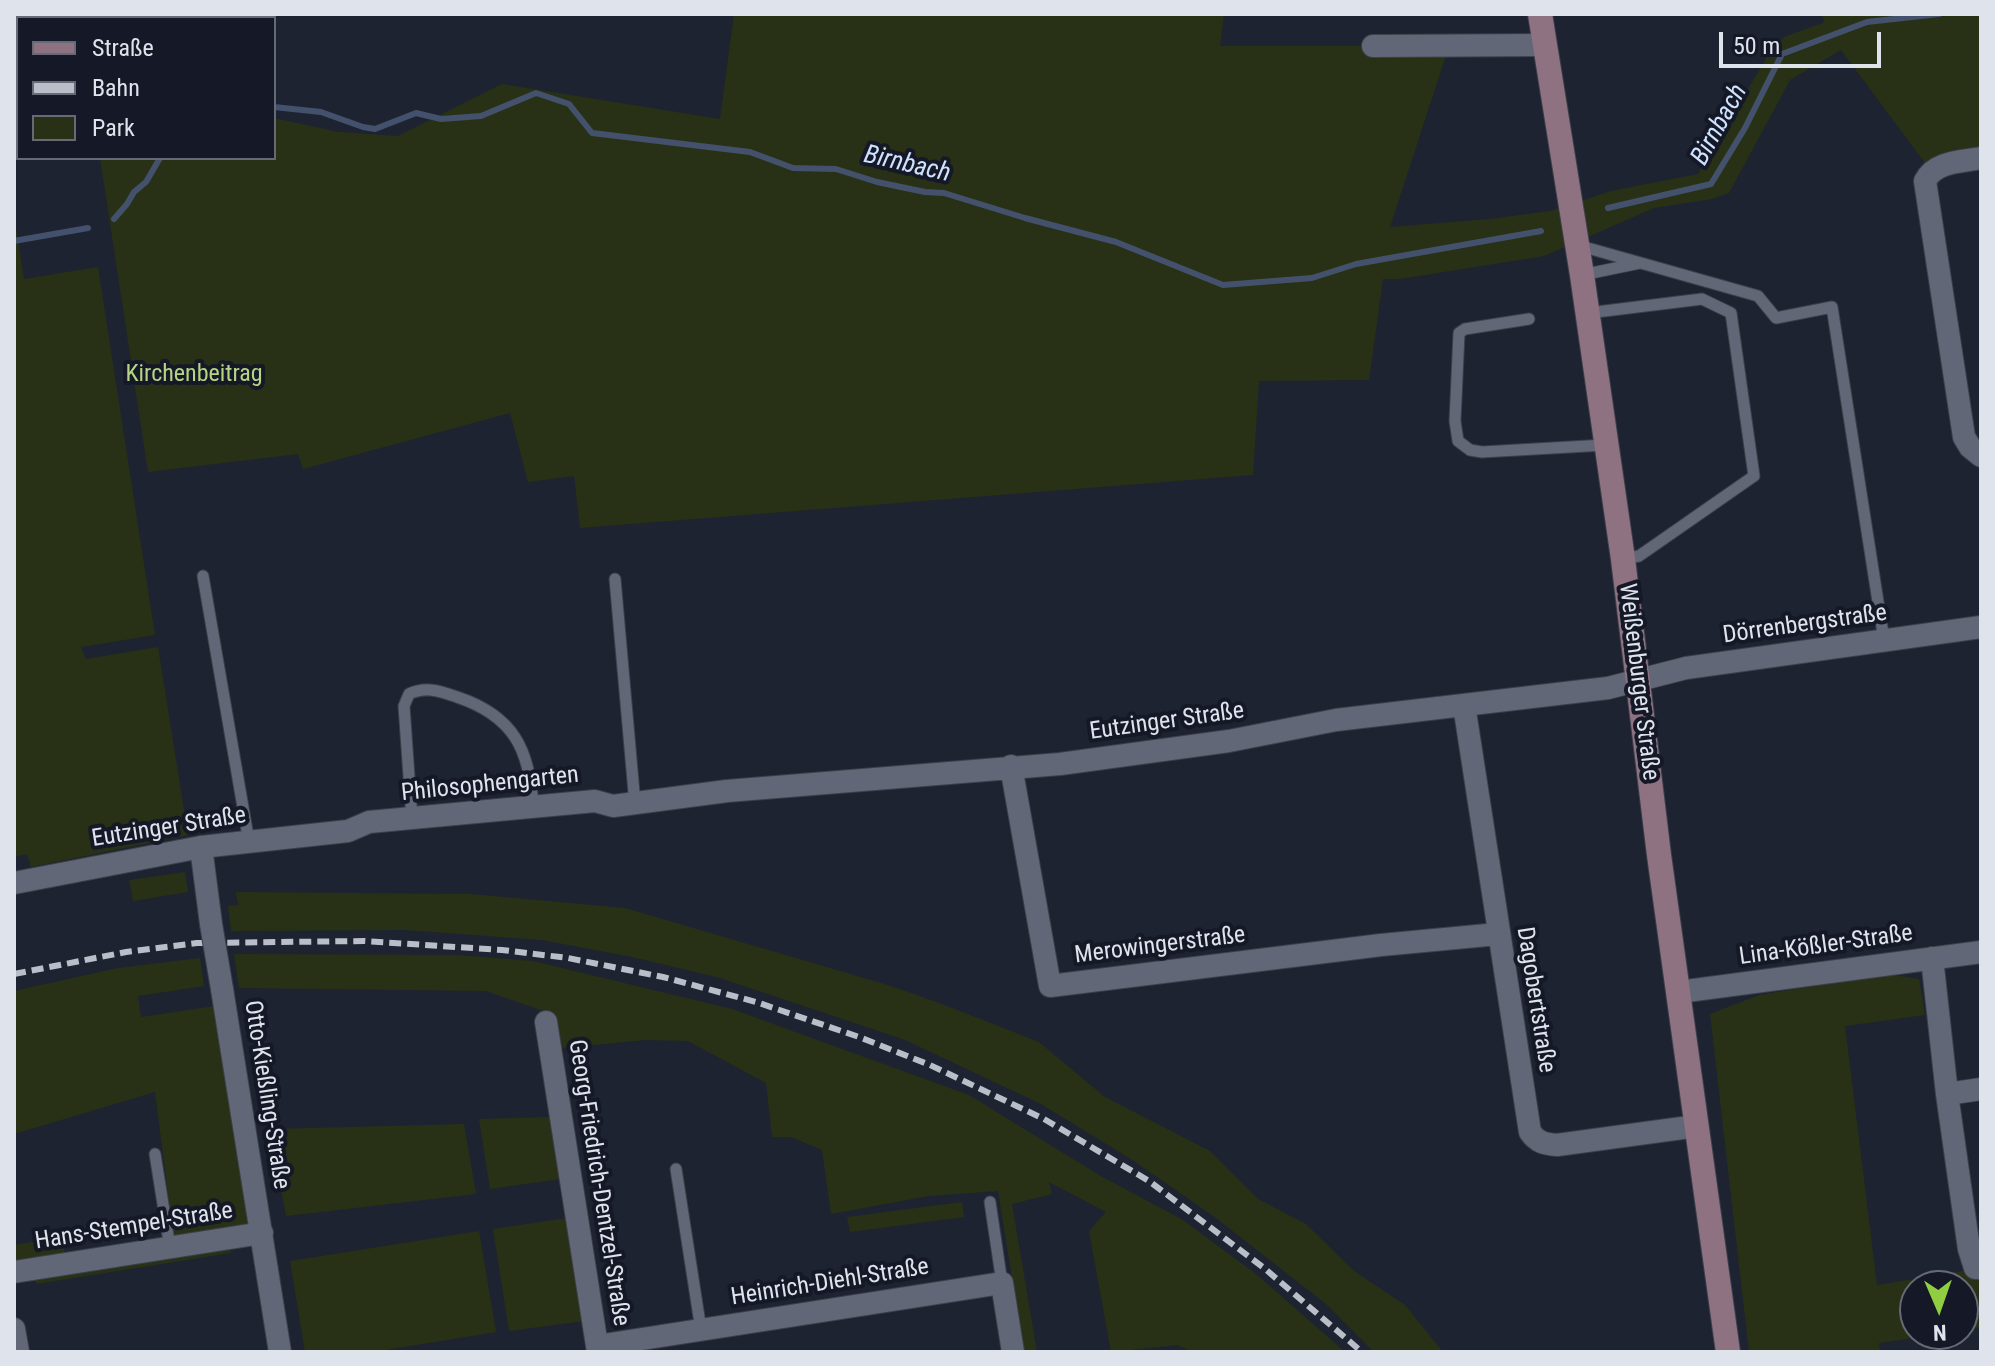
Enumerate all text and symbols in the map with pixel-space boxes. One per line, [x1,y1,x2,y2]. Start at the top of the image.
legend [16,16,276,160]
scale bar [1723,16,1885,66]
text: 50 m [1733,32,1780,60]
text: Straße [92,34,154,62]
text: Bahn [92,74,140,102]
water label: Birnbach [1685,79,1755,171]
text: Park [92,114,135,142]
water label: Birnbach [861,140,953,190]
park label: Kirchenbeitrag [125,361,263,389]
street label: Weißenburger Straße [1612,582,1664,782]
street label: Dörrenbergstraße [1721,599,1889,651]
street label: Eutzinger Straße [1088,697,1246,747]
street label: Philosophengarten [400,761,580,809]
street label: Eutzinger Straße [90,802,248,854]
street label: Lina-Kößler-Straße [1737,920,1915,972]
street label: Merowingerstraße [1073,921,1247,971]
street label: Dagobertstraße [1509,925,1561,1075]
street label: Otto-Kießling-Straße [237,998,295,1192]
street label: Georg-Friedrich-Dentzel-Straße [561,1038,635,1328]
street label: Hans-Stempel-Straße [33,1197,235,1257]
street label: Heinrich-Diehl-Straße [729,1253,931,1313]
north arrow [1899,1270,1979,1350]
text: N [1933,1320,1947,1345]

